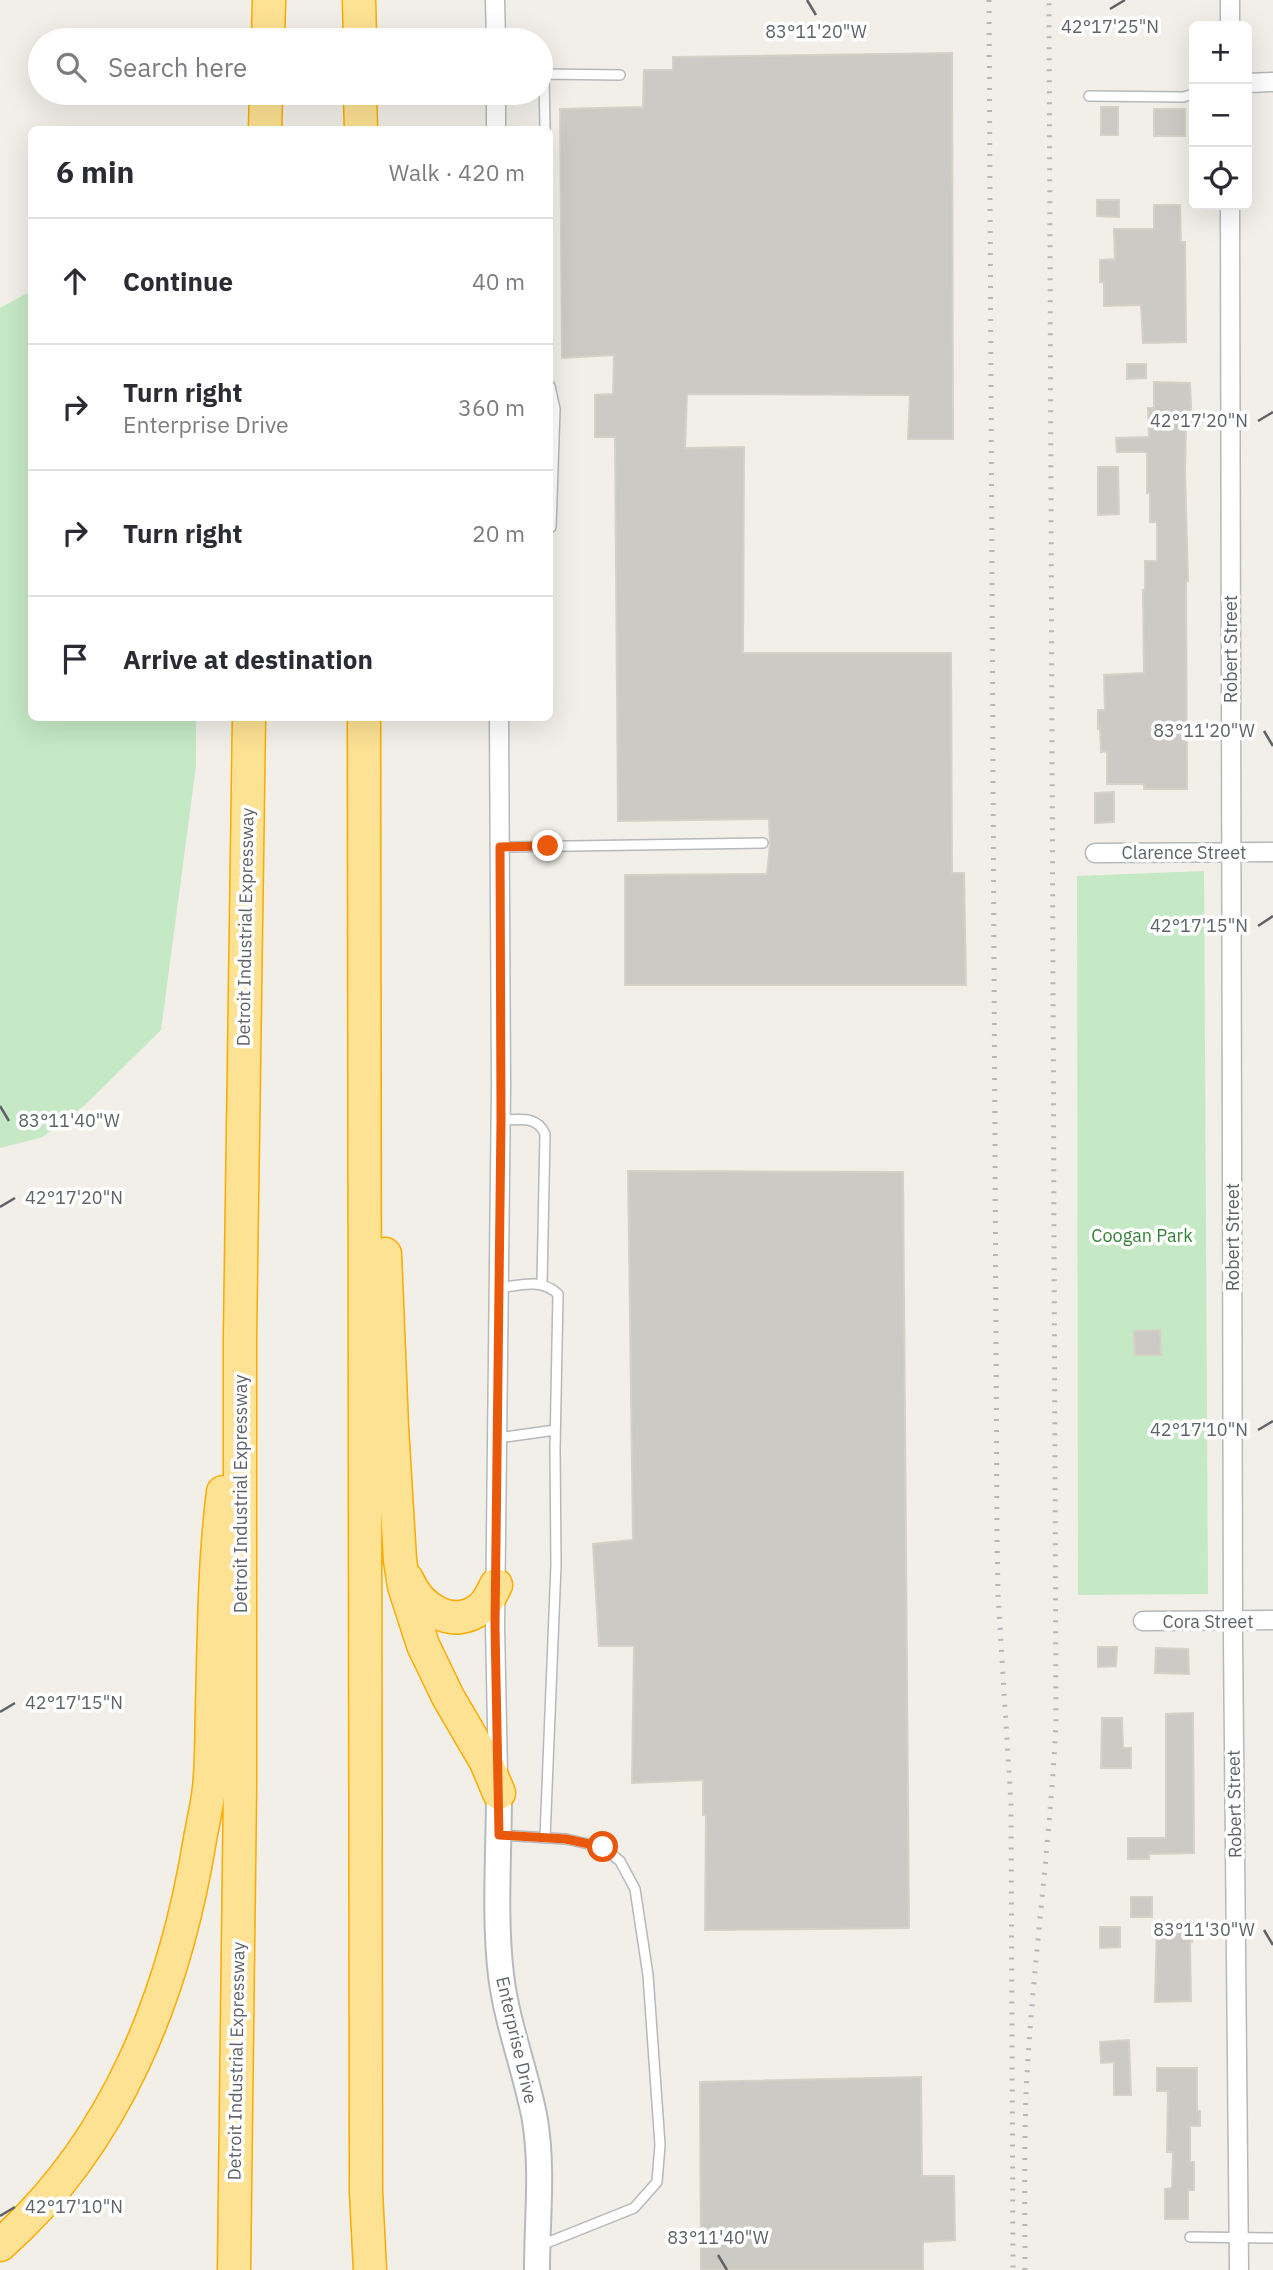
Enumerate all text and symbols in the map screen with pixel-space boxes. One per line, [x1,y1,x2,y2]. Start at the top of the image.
text: 42°17'25"N [1061,15,1159,38]
text: 83°11'20"W [765,20,867,43]
map controls [1189,21,1252,210]
button: + [1189,21,1252,84]
search box [28,28,553,105]
icon: search [52,48,90,86]
text: Search here [108,50,247,84]
button: − [1189,84,1252,147]
button: locate [1189,147,1252,210]
text: 6 min [56,152,134,191]
text: Walk · 420 m [389,157,525,187]
icon: ahead [56,262,94,300]
text: Continue [123,264,233,298]
text: 40 m [472,266,525,296]
text: Turn right [123,375,242,409]
icon: right [56,388,94,426]
text: 360 m [458,392,525,422]
text: Enterprise Drive [123,409,289,439]
text: 42°17'20"N [1150,409,1248,432]
icon: right [56,514,94,552]
text: Turn right [123,516,242,550]
text: 20 m [472,518,525,548]
street label: Robert Street [1219,595,1242,703]
icon: arrive [56,640,94,678]
text: Arrive at destination [123,642,373,676]
text: 83°11'20"W [1153,719,1255,742]
street label: Detroit Industrial Expressway [231,807,259,1047]
route end [532,830,563,861]
street label: Clarence Street [1122,841,1246,864]
text: 42°17'15"N [1150,914,1248,937]
text: 83°11'40"W [18,1109,120,1132]
street label: Robert Street [1221,1183,1244,1291]
text: 42°17'20"N [25,1186,123,1209]
park label: Coogan Park [1091,1224,1193,1247]
street label: Detroit Industrial Expressway [229,1375,252,1613]
text: 42°17'10"N [1150,1418,1248,1441]
street label: Cora Street [1162,1610,1254,1633]
text: 42°17'15"N [25,1691,123,1714]
street label: Robert Street [1222,1750,1246,1858]
route start [587,1831,618,1862]
text: 83°11'30"W [1153,1918,1255,1941]
street label: Detroit Industrial Expressway [222,1941,250,2181]
street label: Enterprise Drive [491,1974,543,2106]
text: 42°17'10"N [25,2195,123,2218]
text: 83°11'40"W [667,2226,769,2249]

